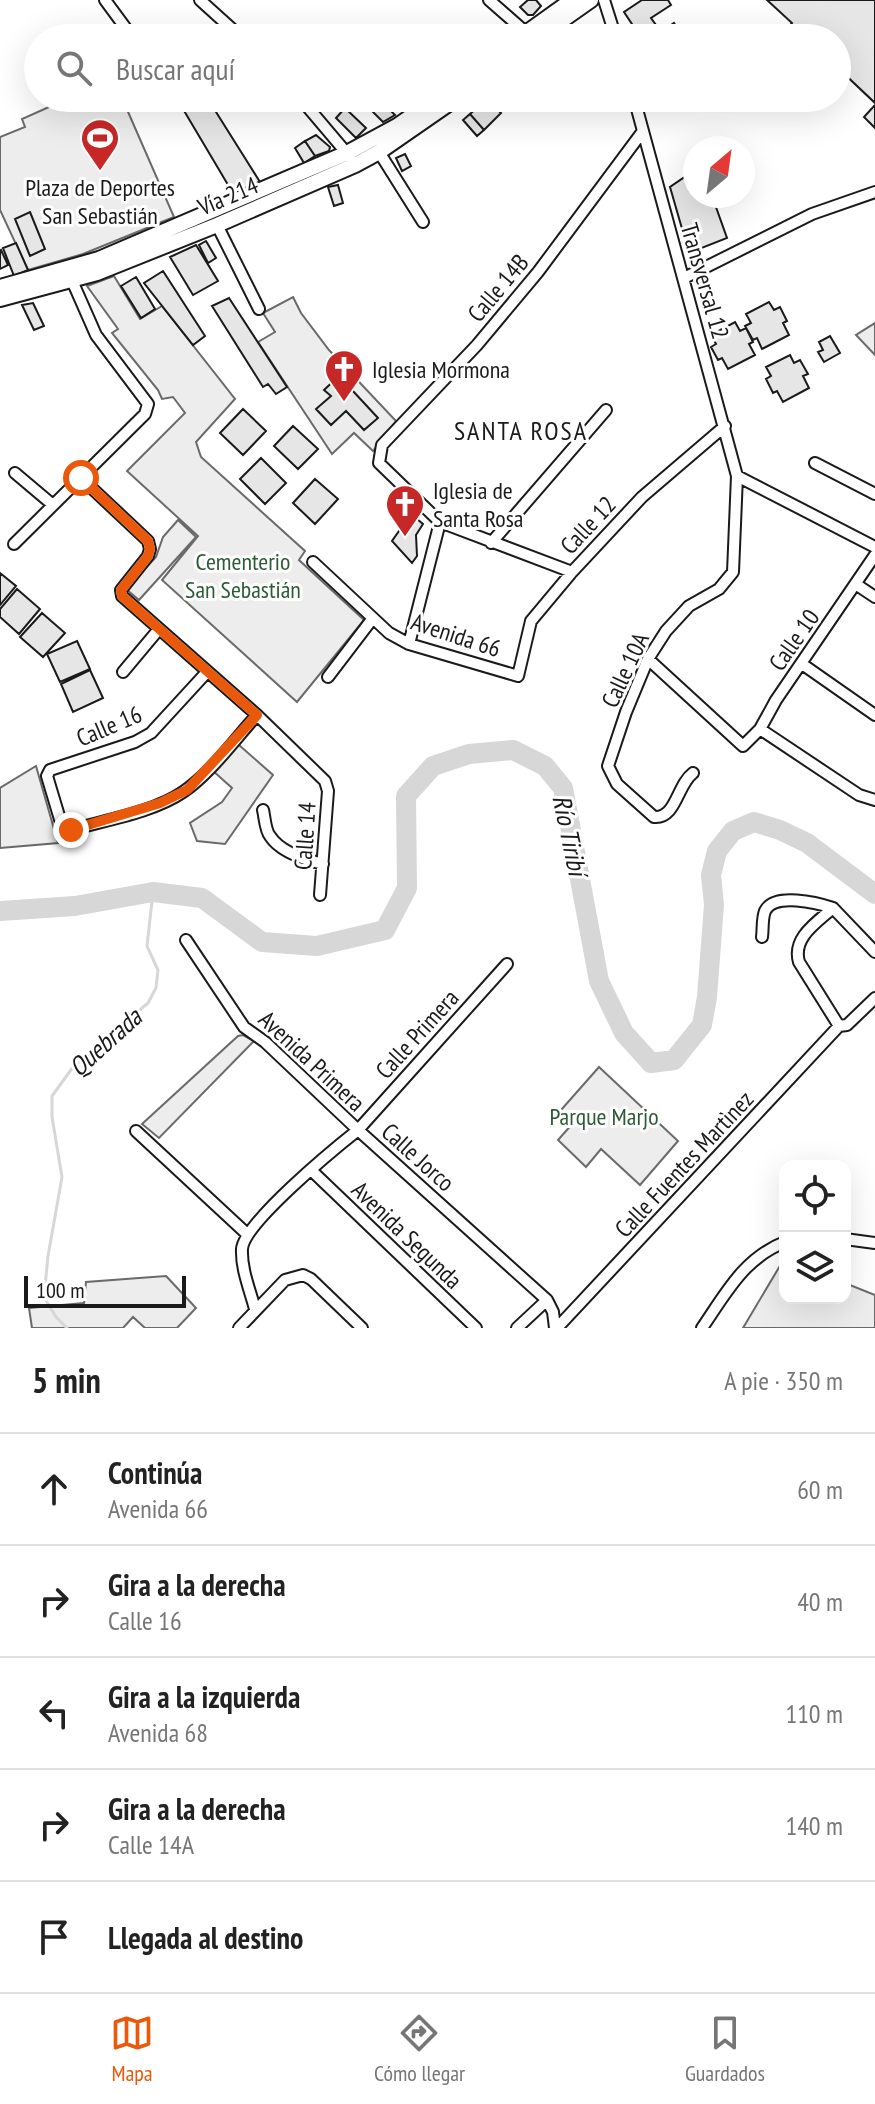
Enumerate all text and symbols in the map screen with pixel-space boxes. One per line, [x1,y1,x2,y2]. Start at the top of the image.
search box [24,24,851,112]
icon: search [52,46,96,90]
text: Buscar aquí [116,49,235,88]
sports icon: Plaza de Deportes San Sebastián [79,117,121,172]
north arrow [683,136,755,208]
street label: Vía 214 [192,169,263,223]
place label: Plaza de Deportes San Sebastián [25,172,175,231]
street label: Transversal 12 [674,219,736,343]
street label: Calle 14B [461,248,535,328]
church icon: Iglesia Mormona [323,348,365,403]
place label: Iglesia Mormona [372,354,510,385]
district label: SANTA ROSA [454,414,588,447]
route start [63,460,99,496]
place label: Iglesia de Santa Rosa [433,475,523,534]
church icon: Iglesia de Santa Rosa [384,483,426,538]
street label: Calle 12 [553,490,623,560]
park label: Cementerio San Sebastián [185,546,301,605]
street label: Calle 10 [762,603,826,677]
street label: Avenida 66 [407,606,505,664]
street label: Calle 10A [594,627,656,713]
street label: Calle 16 [72,698,146,754]
water label: Río Tiribí [545,792,595,882]
street label: Calle 14 [287,801,323,871]
route end [53,812,89,848]
street label: Calle Primera [369,983,465,1085]
water label: Quebrada [62,1000,149,1083]
street label: Avenida Primera [252,1004,372,1118]
street label: Calle Fuentes Martìnez [608,1084,760,1244]
park label: Parque Marjo [549,1101,659,1132]
street label: Calle Jorco [375,1116,461,1198]
map controls [779,1160,851,1304]
button: locate [779,1160,851,1232]
street label: Avenida Segunda [345,1175,469,1295]
button: layers [779,1232,851,1304]
scale bar [24,1272,186,1308]
text: 100 m [36,1276,85,1304]
text: 5 min [32,1358,101,1402]
text: A pie · 350 m [724,1364,843,1397]
text: Continúa [108,1453,202,1492]
icon: ahead [32,1467,76,1511]
text: 60 m [797,1473,843,1506]
text: Avenida 66 [108,1492,208,1525]
text: Gira a la derecha [108,1565,286,1604]
icon: right [32,1579,76,1623]
text: 40 m [797,1585,843,1618]
text: Calle 16 [108,1604,182,1637]
text: Gira a la izquierda [108,1677,300,1716]
icon: left [32,1691,76,1735]
text: 110 m [785,1697,843,1730]
text: Avenida 68 [108,1716,208,1749]
text: Gira a la derecha [108,1789,286,1828]
icon: right [32,1803,76,1847]
text: 140 m [785,1809,843,1842]
text: Calle 14A [108,1828,194,1861]
icon: arrive [32,1915,76,1959]
text: Llegada al destino [108,1918,303,1957]
tab: Mapa [110,2011,154,2087]
tab: Cómo llegar [374,2011,465,2087]
tab: Guardados [685,2011,765,2087]

